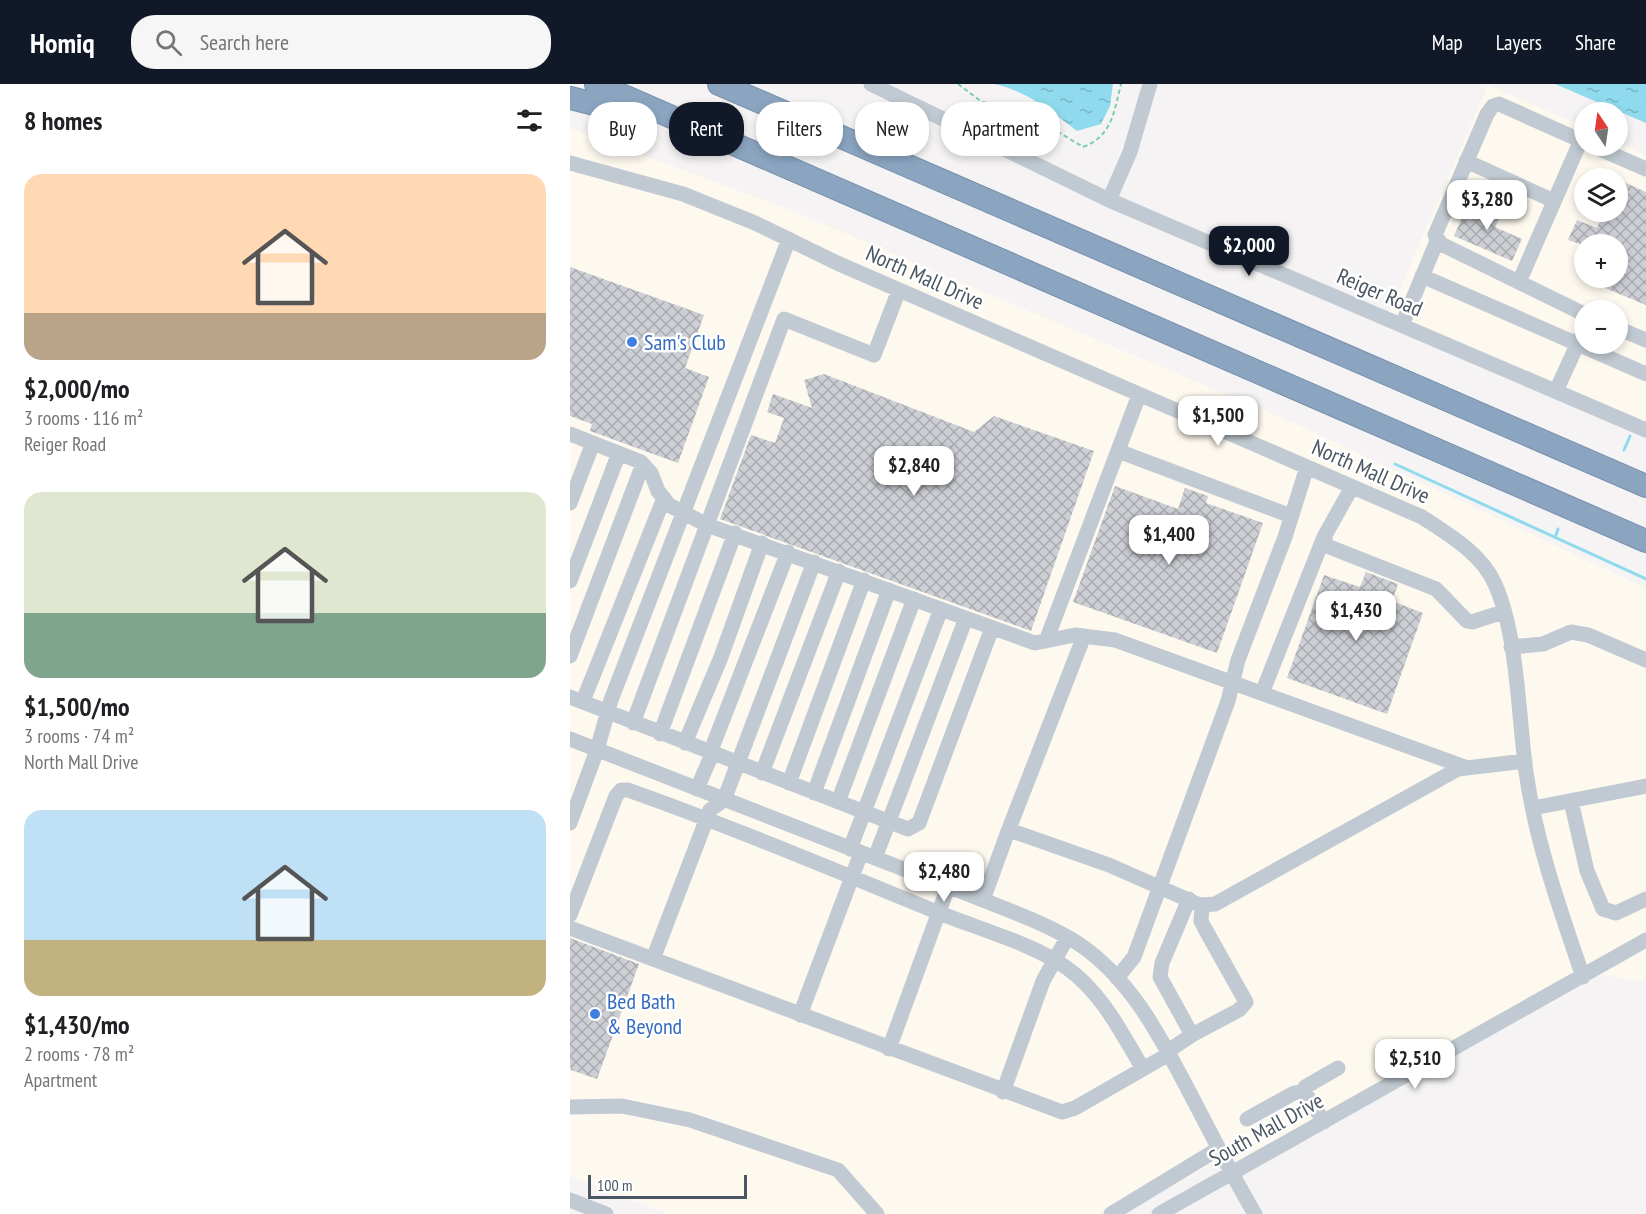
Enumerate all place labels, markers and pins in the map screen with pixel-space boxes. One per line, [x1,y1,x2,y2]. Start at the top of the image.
pin: $3,280 [1438,180,1536,231]
pin: $2,000 [1200,226,1298,277]
place label: Sam's Club [644,328,726,356]
marker: Sam's Club [625,335,639,349]
pin: $1,500 [1169,396,1267,447]
pin: $2,840 [865,446,963,497]
pin: $1,400 [1120,515,1218,566]
pin: $1,430 [1307,591,1405,642]
pin: $2,480 [895,852,993,903]
place label: Bed Bath & Beyond [607,987,682,1040]
marker: Bed Bath & Beyond [588,1007,602,1021]
pin: $2,510 [1366,1039,1464,1090]

